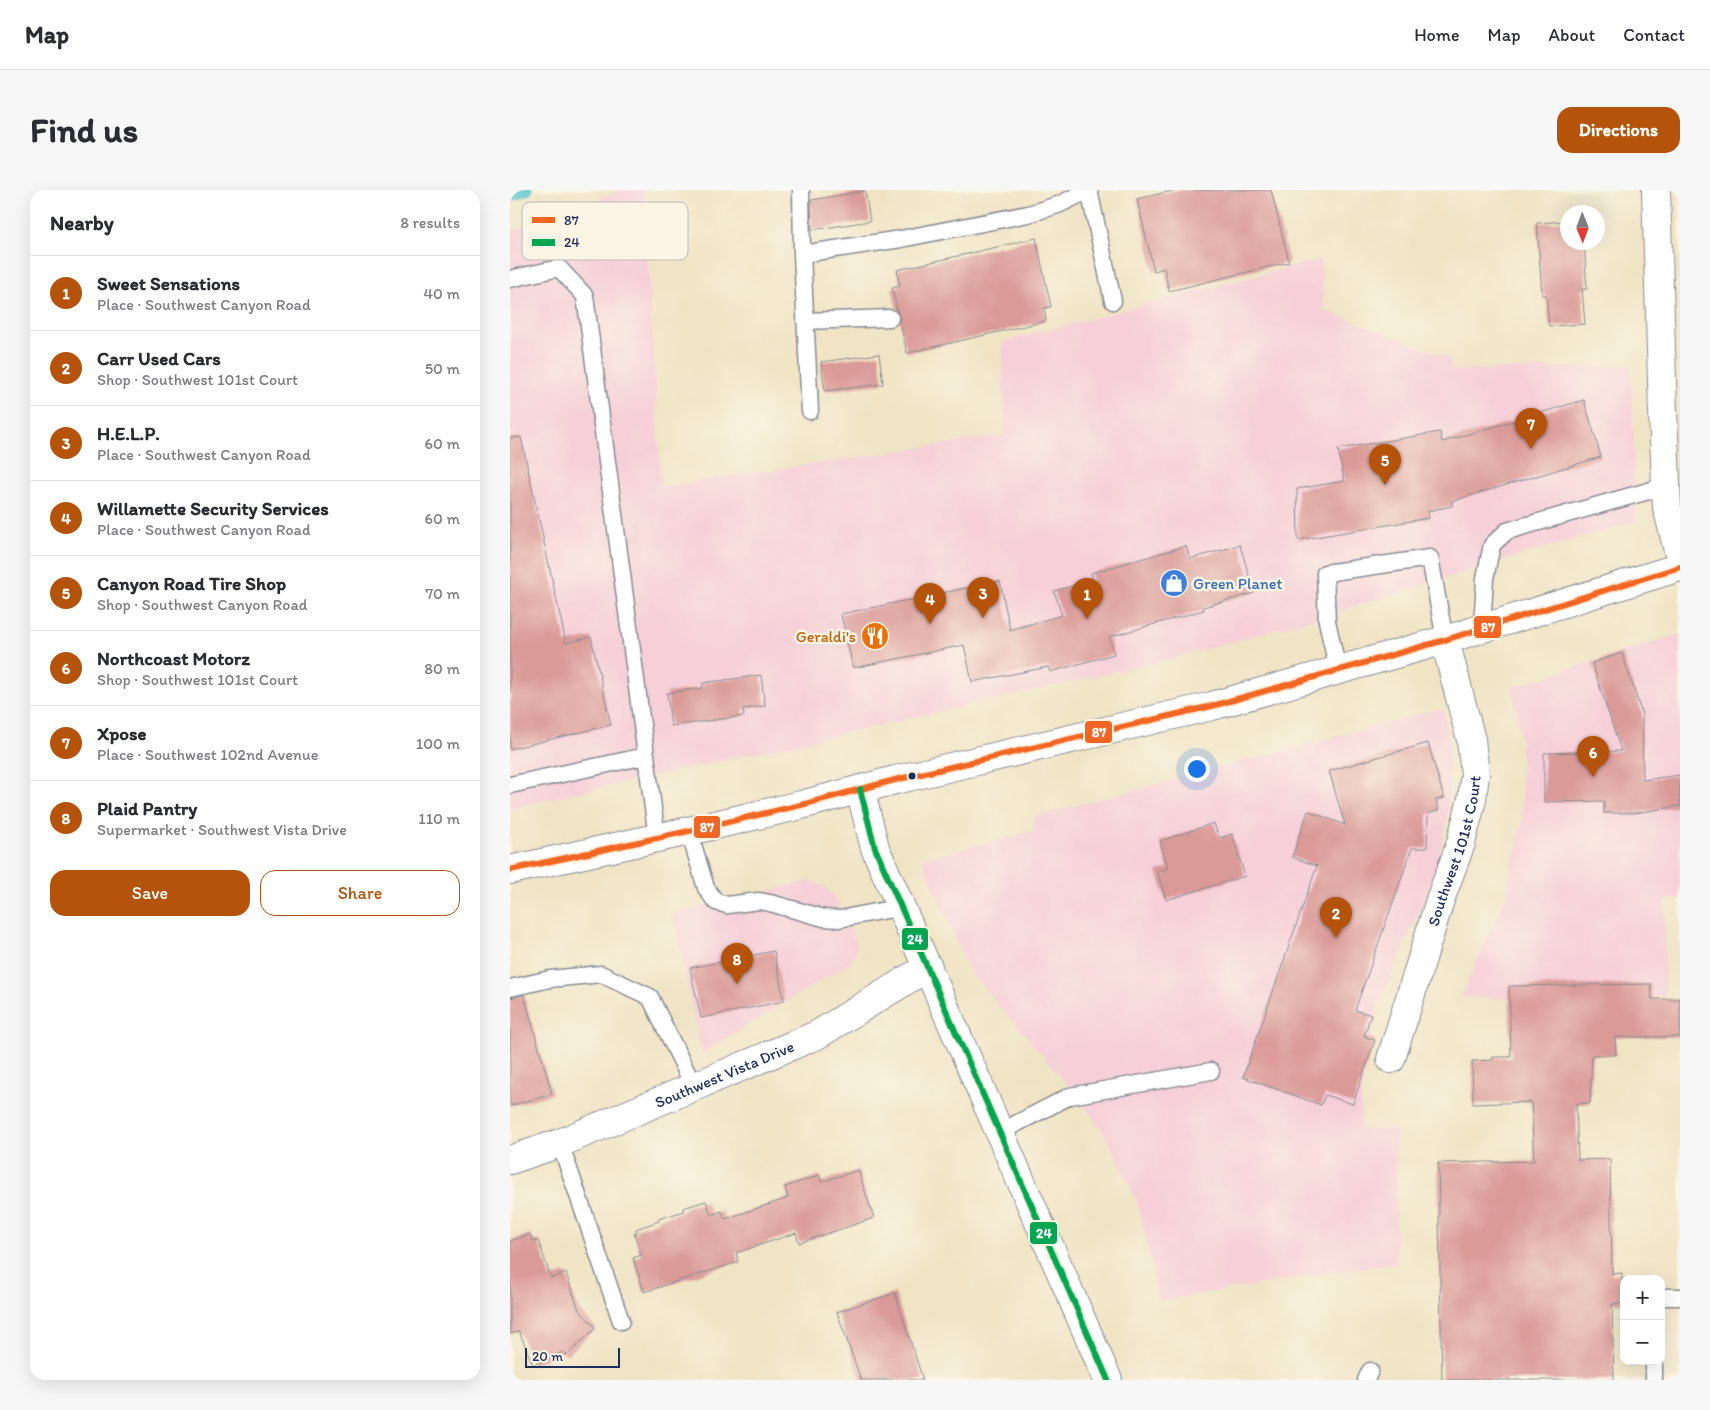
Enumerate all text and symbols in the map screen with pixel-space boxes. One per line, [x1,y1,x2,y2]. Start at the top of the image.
text: Map [25,20,69,49]
text: Home [1414,24,1460,46]
text: Map [1488,24,1521,46]
text: About [1549,24,1595,46]
text: Contact [1623,24,1685,46]
button: Directions [1557,107,1680,153]
text: Find us [30,109,138,151]
legend [522,202,688,260]
north arrow [1560,205,1605,250]
text: Nearby [50,210,114,235]
text: 87 [564,212,579,229]
text: 8 results [400,213,460,232]
text: 24 [564,234,580,251]
text: Sweet Sensations [97,272,240,295]
text: 1 [62,284,70,303]
text: 40 m [423,284,460,303]
text: Place · Southwest Canyon Road [97,295,311,314]
text: Carr Used Cars [97,347,221,370]
text: 2 [62,359,70,378]
text: 50 m [425,359,460,378]
text: Shop · Southwest 101st Court [97,370,298,389]
pin: 7 [1515,408,1547,449]
text: H.E.L.P. [97,422,160,445]
text: 3 [62,434,70,453]
text: 60 m [425,434,460,453]
pin: 5 [1369,444,1401,485]
text: Place · Southwest Canyon Road [97,445,311,464]
text: Willamette Security Services [97,497,329,520]
text: 4 [61,509,71,528]
text: 60 m [425,509,460,528]
text: Place · Southwest Canyon Road [97,520,311,539]
shop icon: Green Planet [1159,568,1189,598]
text: Canyon Road Tire Shop [97,572,286,595]
place label: Green Planet [1193,574,1282,593]
pin: 3 [967,577,999,618]
pin: 1 [1071,578,1103,619]
pin: 4 [914,583,946,624]
text: 5 [62,584,70,603]
text: 70 m [425,584,460,603]
text: Shop · Southwest Canyon Road [97,595,307,614]
line badge: 87 [1473,615,1502,639]
text: 87 [1481,619,1495,636]
restaurant icon: Geraldi's [860,621,890,651]
place label: Geraldi's [796,627,856,646]
text: Northcoast Motorz [97,647,250,670]
text: 6 [62,659,70,678]
text: 80 m [424,659,460,678]
text: Shop · Southwest 101st Court [97,670,298,689]
line badge: 87 [1084,720,1113,744]
text: Xpose [97,722,146,745]
text: 87 [1092,724,1106,741]
text: 7 [62,734,70,753]
text: 100 m [416,734,460,753]
pin: 6 [1577,736,1609,777]
text: Place · Southwest 102nd Avenue [97,745,318,764]
your location [1184,756,1210,782]
unlabelled marker [907,771,917,781]
street label: Southwest 101st Court [1424,774,1485,928]
text: Plaid Pantry [97,797,197,820]
text: 8 [62,809,70,828]
text: 110 m [418,809,460,828]
line badge: 87 [693,815,721,839]
text: 87 [700,819,714,836]
text: Supermarket · Southwest Vista Drive [97,820,347,839]
button: Save [50,870,250,916]
button: Share [260,870,460,916]
pin: 2 [1320,897,1352,938]
line badge: 24 [901,927,929,951]
text: 24 [907,931,923,948]
pin: 8 [721,943,753,984]
street label: Southwest Vista Drive [652,1037,797,1112]
line badge: 24 [1029,1221,1058,1245]
text: 24 [1036,1225,1052,1242]
map controls [1620,1275,1665,1365]
button: + [1620,1275,1665,1320]
button: − [1620,1320,1665,1365]
scale bar [525,1345,620,1368]
text: 20 m [532,1348,563,1365]

